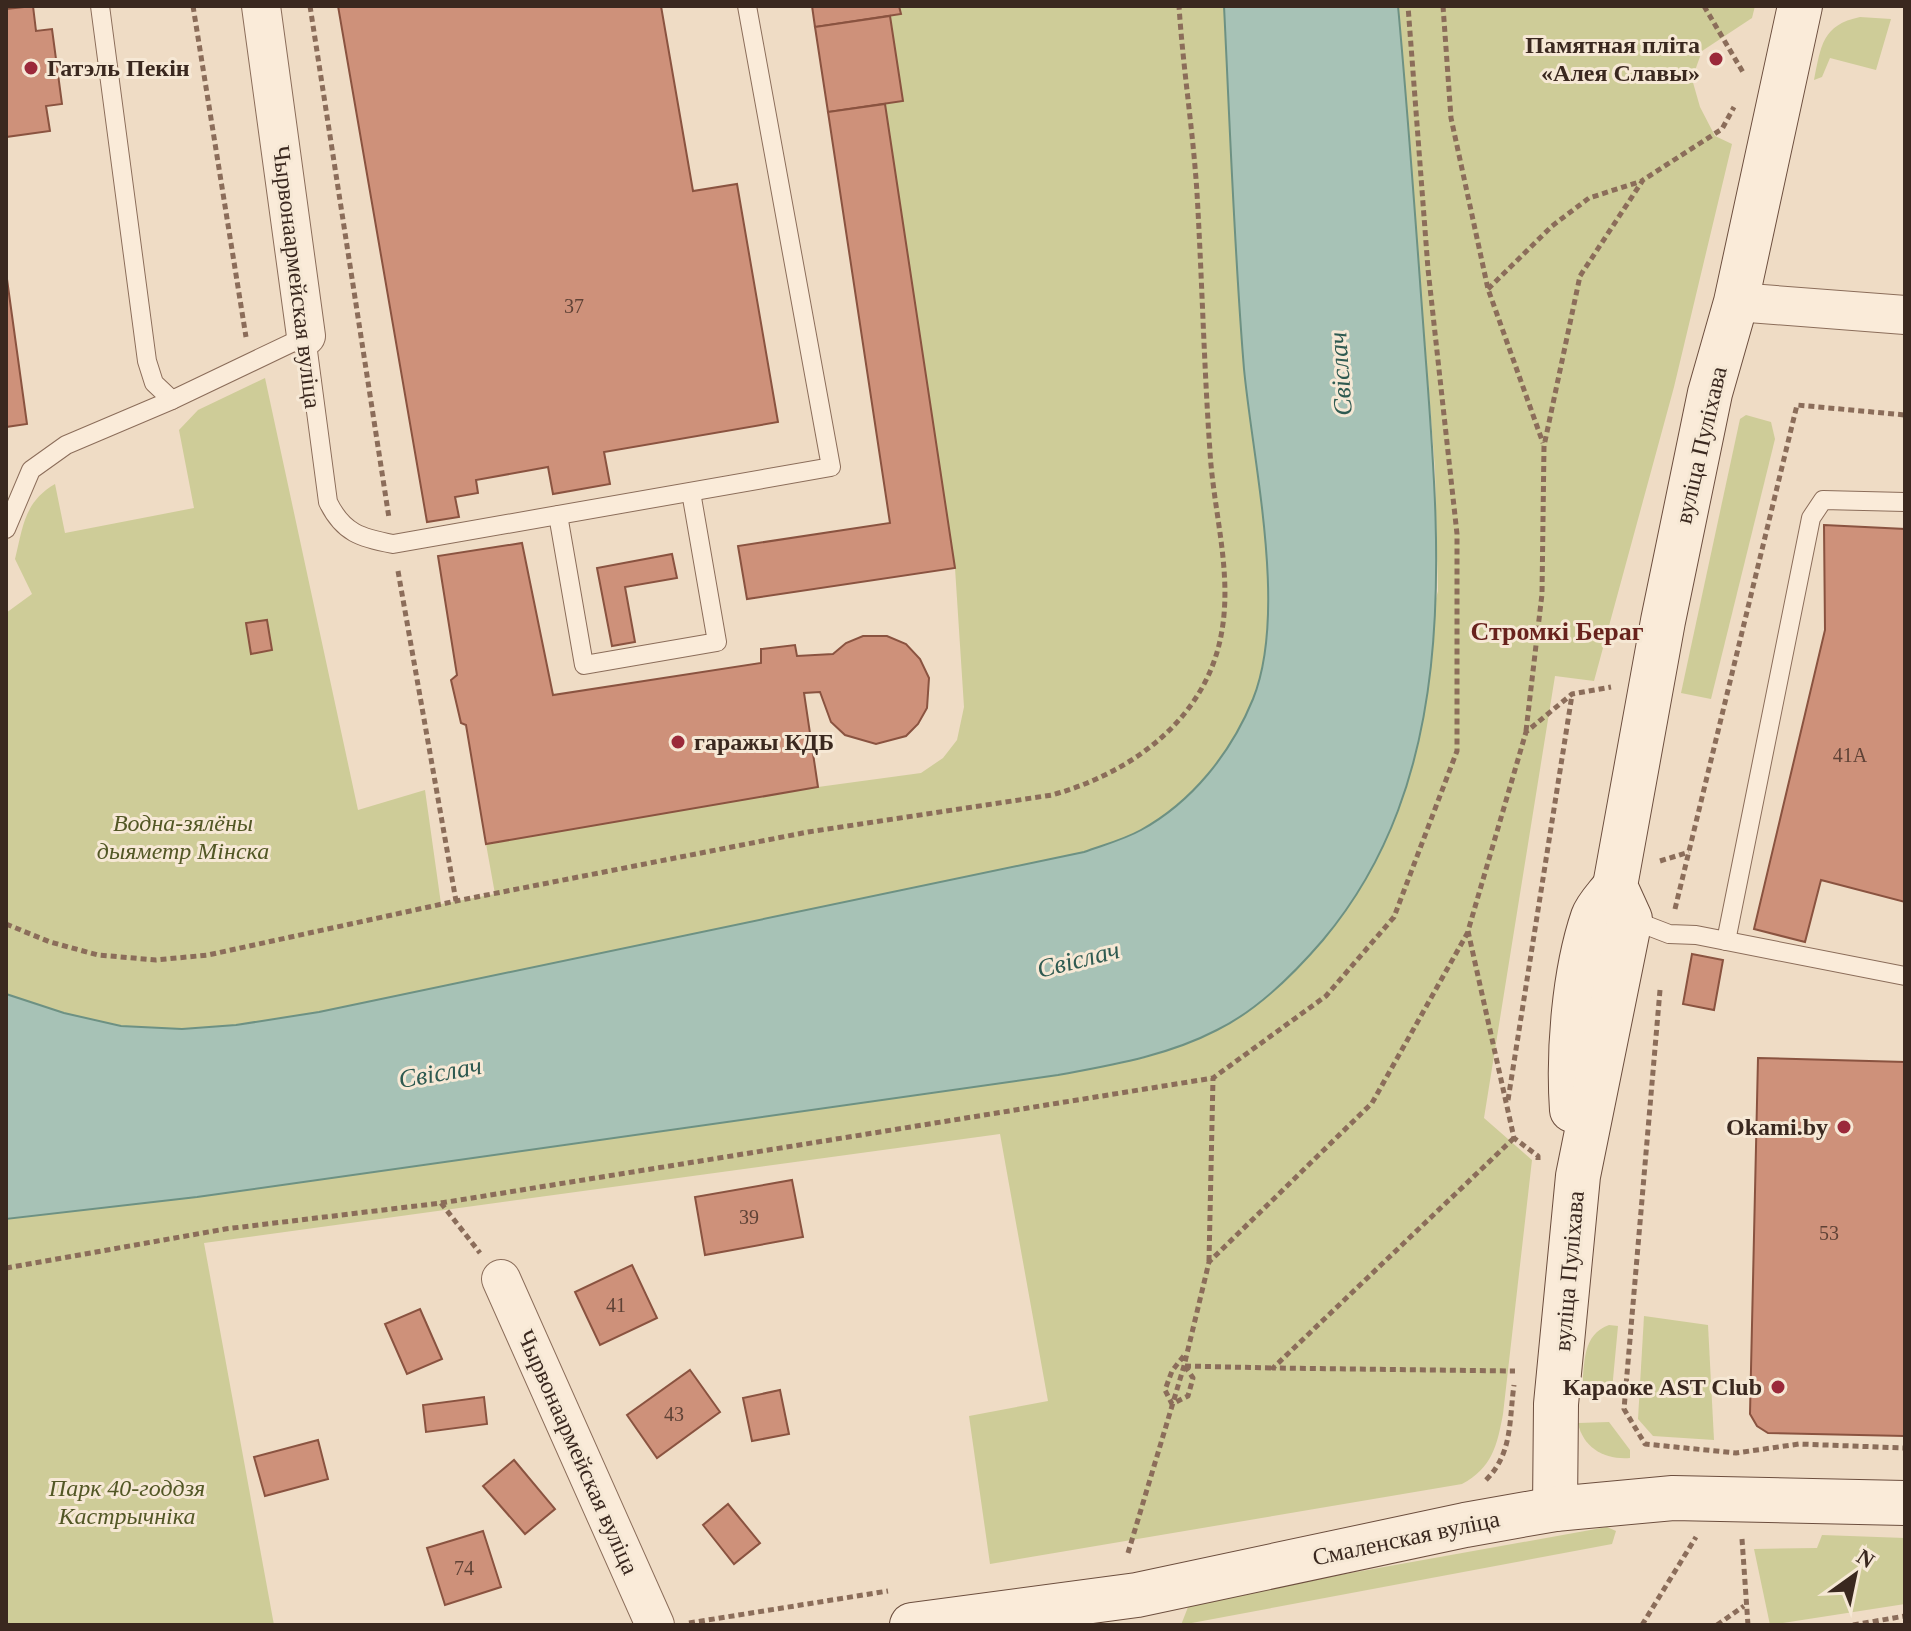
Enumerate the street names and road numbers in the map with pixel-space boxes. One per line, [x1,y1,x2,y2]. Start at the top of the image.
street label: Чырвонаармейская вуліца [268,144,326,410]
street label: вуліца Пуліхава [1670,364,1732,526]
street label: вуліца Пуліхава [1549,1190,1589,1352]
street label: Чырвонаармейская вуліца [512,1326,644,1578]
street label: Смаленская вуліца [1310,1505,1502,1571]

